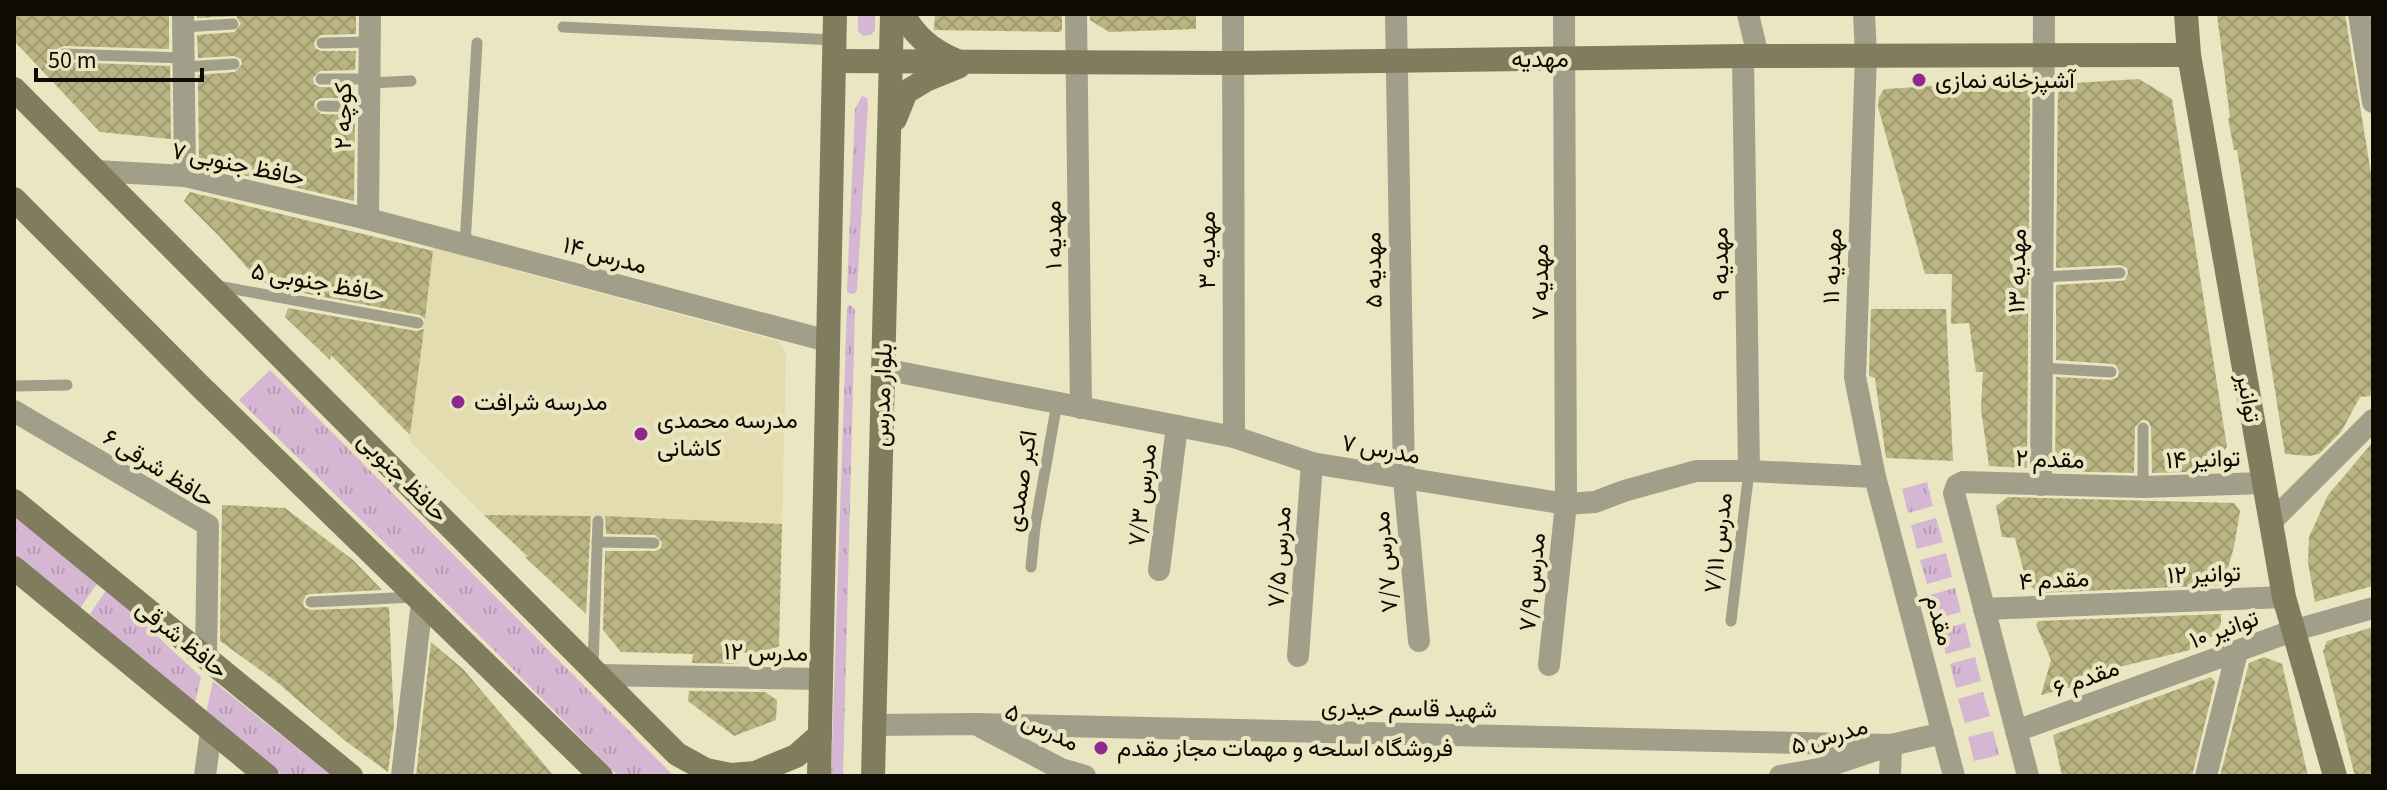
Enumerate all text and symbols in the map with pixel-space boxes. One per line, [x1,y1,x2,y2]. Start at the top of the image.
scale bar [36,32,202,82]
street label: مهدیه [1511,42,1569,77]
text: 50 m [48,43,97,78]
place label: آشپزخانه نمازی [1935,63,2077,98]
marker: آشپزخانه نمازی [1910,71,1928,89]
street label: کوچه ۲ [326,82,361,150]
street label: حافظ جنوبی ۷ [168,133,308,196]
street label: مهدیه ۱ [1035,200,1072,270]
street label: مهدیه ۳ [1190,211,1225,289]
street label: مدرس ۱۴ [559,227,651,283]
street label: مهدیه ۹ [1702,227,1739,301]
street label: مهدیه ۱۱ [1814,227,1851,305]
street label: مهدیه ۱۳ [1999,228,2036,314]
street label: مهدیه ۵ [1355,231,1392,308]
street label: مهدیه ۷ [1523,244,1558,320]
street label: حافظ جنوبی ۵ [248,254,387,311]
street label: بلوار مدرس [863,342,902,448]
street label: توانیر [2227,370,2270,425]
place label: مدرسه شرافت [474,385,607,420]
marker: مدرسه شرافت [449,393,467,411]
place label: مدرسه محمدی کاشانی [657,403,798,466]
street label: حافظ شرقی ۶ [96,420,221,517]
street label: حافظ جنوبی [349,424,456,531]
marker: مدرسه محمدی کاشانی [632,425,650,443]
street label: مدرس ۷ [1339,425,1423,474]
street label: اکبر صمدی [996,428,1047,534]
street label: مقدم ۲ [2015,441,2085,478]
street label: توانیر ۱۴ [2165,441,2241,478]
street label: مدرس ۷/۳ [1119,442,1166,549]
street label: مدرس ۷/۱۱ [1695,491,1742,596]
street label: مدرس ۷/۵ [1258,505,1301,609]
street label: مدرس ۷/۷ [1364,510,1407,614]
street label: مدرس ۷/۹ [1510,531,1555,633]
street label: توانیر ۱۲ [2167,556,2241,593]
street label: مقدم ۴ [2018,561,2090,600]
street label: حافظ شرقی [128,591,235,687]
street label: مقدم [1916,591,1963,650]
street label: توانیر ۱۰ [2185,601,2264,658]
street label: مدرس ۱۲ [723,634,809,671]
street label: مقدم ۶ [2048,650,2124,707]
street label: شهید قاسم حیدری [1321,689,1497,728]
street label: مدرس ۵ [999,694,1085,761]
street label: مدرس ۵ [1786,709,1872,764]
place label: فروشگاه اسلحه و مهمات مجاز مقدم [1117,731,1453,766]
marker: فروشگاه اسلحه و مهمات مجاز مقدم [1092,739,1110,757]

